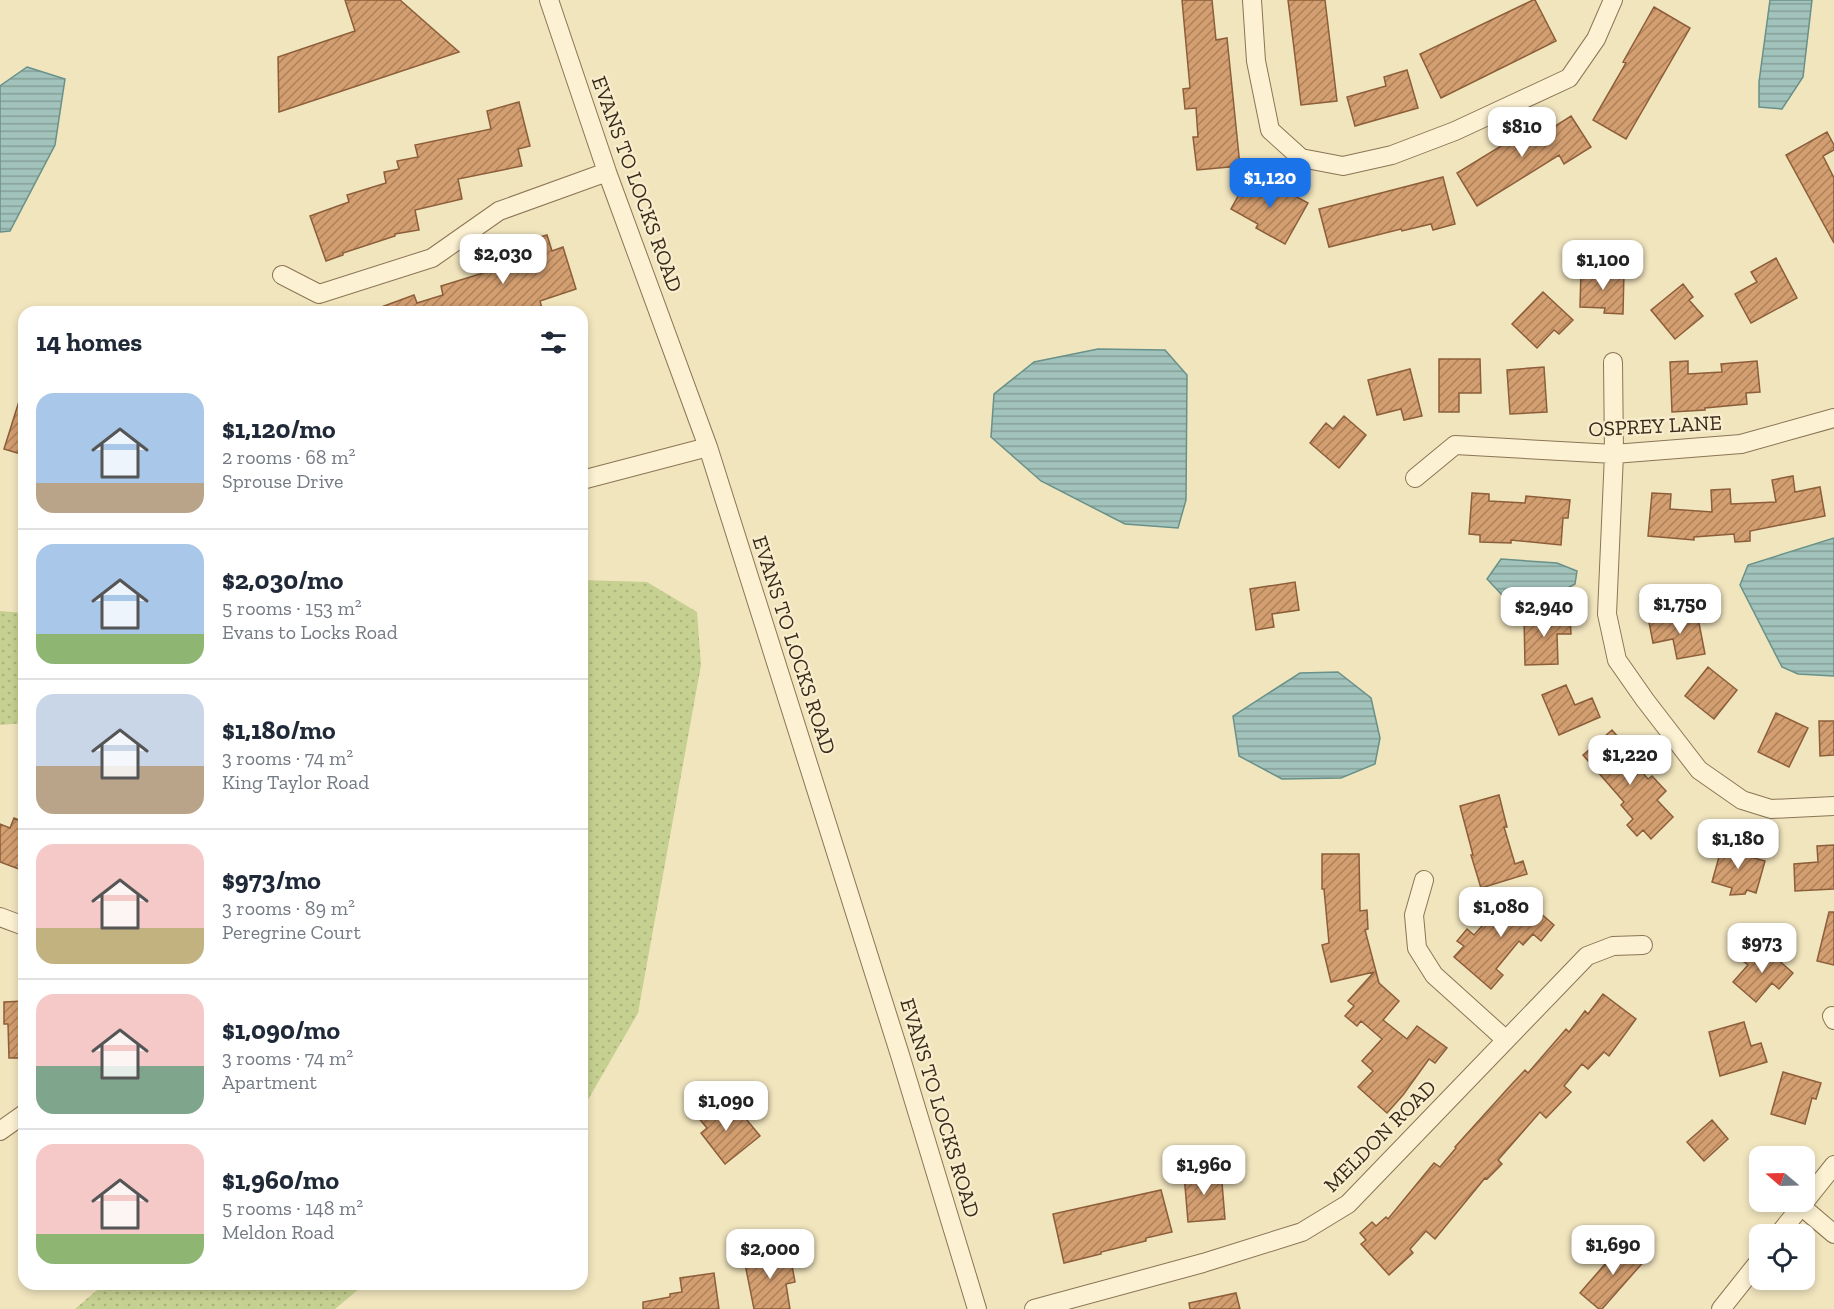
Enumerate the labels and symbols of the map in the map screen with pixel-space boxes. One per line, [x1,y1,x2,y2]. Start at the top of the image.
street label: EVANS TO LOCKS ROAD [587,72,688,295]
pin: $810 [1486,107,1558,158]
pin: $1,120 [1221,158,1319,209]
pin: $2,030 [454,234,552,285]
pin: $1,100 [1554,240,1652,291]
street label: OSPREY LANE [1588,410,1722,441]
street label: EVANS TO LOCKS ROAD [747,533,842,757]
pin: $1,750 [1631,584,1729,635]
pin: $2,940 [1495,587,1593,638]
pin: $1,220 [1581,735,1679,786]
pin: $1,180 [1689,819,1787,870]
pin: $1,080 [1452,887,1550,938]
pin: $973 [1726,923,1798,974]
street label: EVANS TO LOCKS ROAD [895,995,986,1220]
street label: MELDON ROAD [1318,1074,1441,1197]
pin: $1,090 [677,1081,775,1132]
pin: $1,960 [1155,1145,1253,1196]
north arrow [1749,1146,1815,1212]
pin: $1,690 [1564,1225,1662,1276]
pin: $2,000 [721,1229,819,1280]

